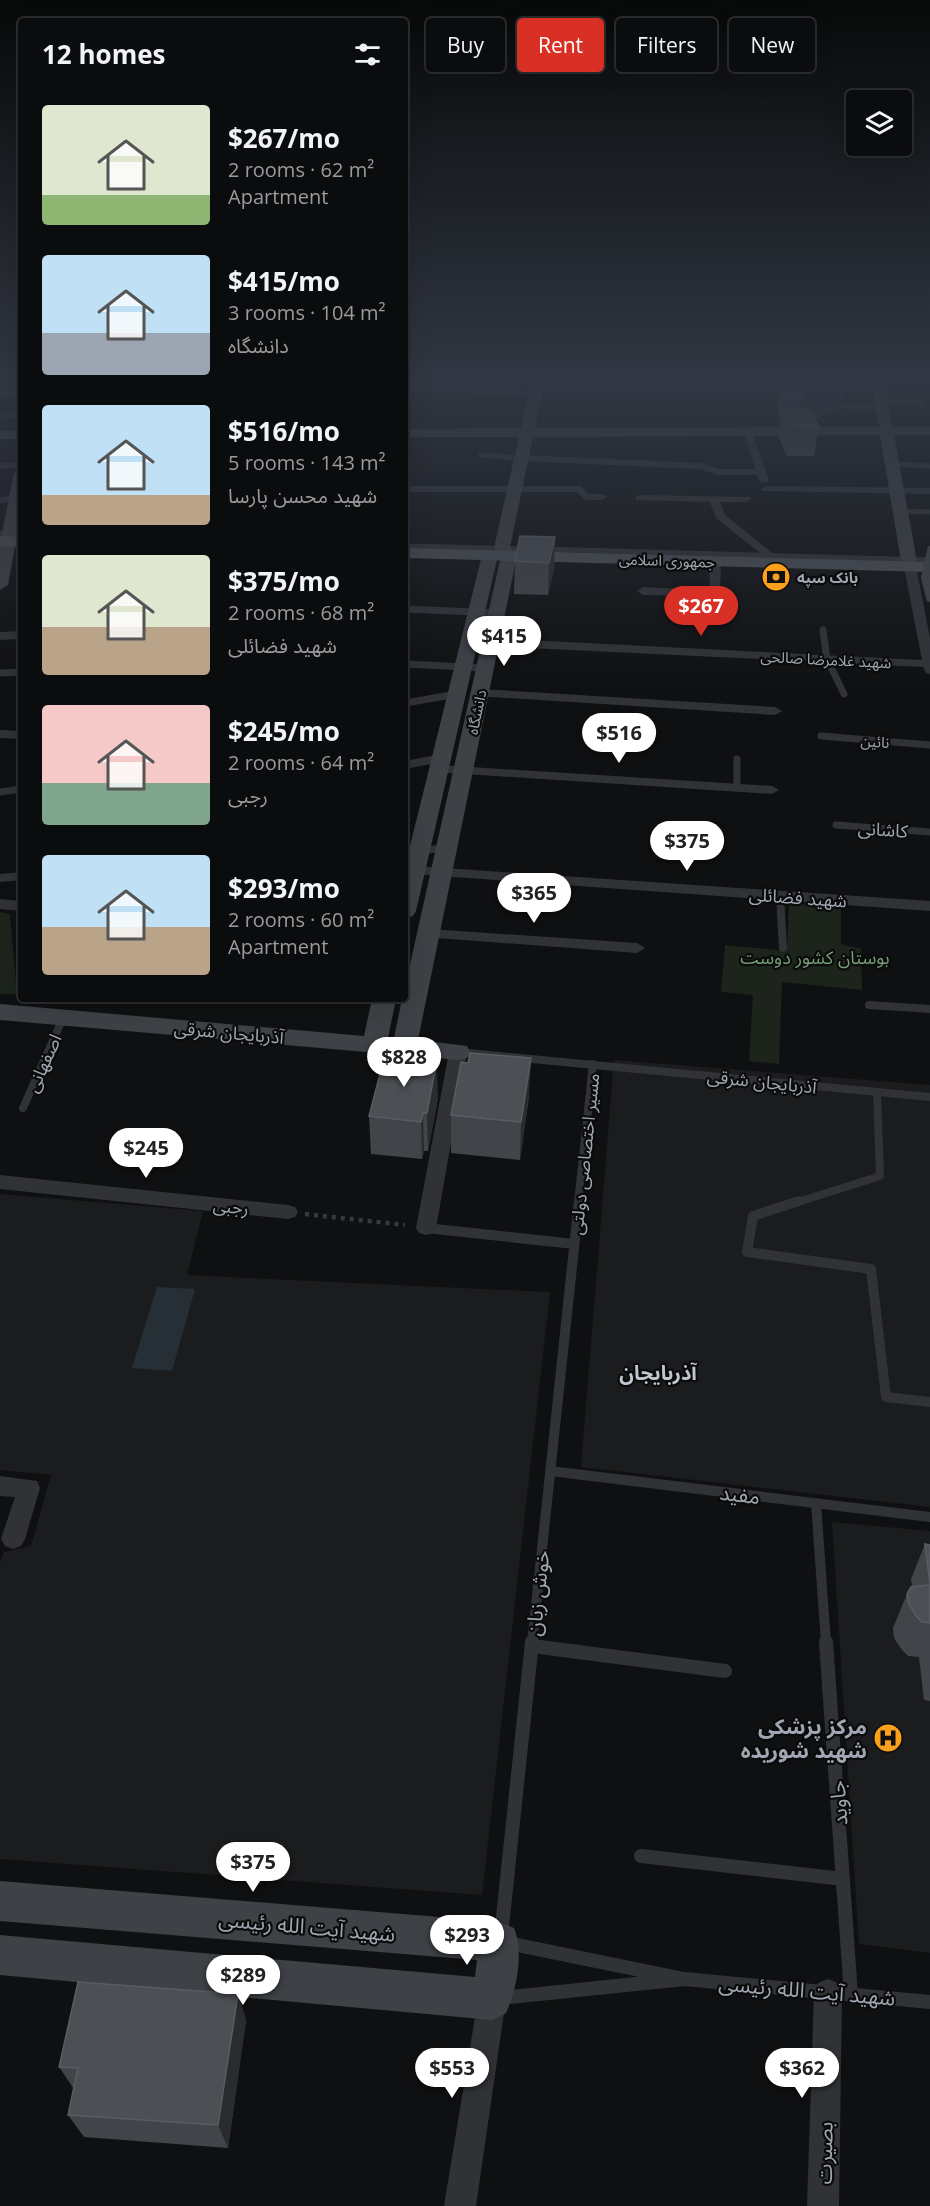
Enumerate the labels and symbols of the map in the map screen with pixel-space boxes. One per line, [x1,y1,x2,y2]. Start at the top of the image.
street label: جمهوری اسلامی [619,548,716,572]
bank icon: بانک سپه [760,561,792,593]
place label: بانک سپه [797,567,858,588]
pin: $267 [665,586,737,637]
pin: $415 [468,616,540,667]
street label: شهید غلامرضا صالحی [760,646,892,672]
street label: دانشگاه [461,688,491,736]
pin: $516 [583,713,655,764]
street label: نائین [860,730,890,752]
street label: کاشانی [857,815,909,843]
pin: $375 [651,821,723,872]
pin: $365 [498,873,570,924]
street label: شهید فضائلی [748,882,848,912]
park label: بوستان کشور دوست [740,945,890,969]
street label: آذربایجان شرقی [173,1015,286,1049]
street label: اصفهانی [19,1030,67,1096]
pin: $828 [368,1037,440,1088]
street label: آذربایجان شرقی [706,1063,819,1099]
street label: مسیر اختصاصی دولتی [564,1072,604,1236]
pin: $245 [110,1128,182,1179]
street label: رجبی [212,1192,250,1220]
district label: آذربایجان [619,1359,697,1386]
street label: مفید [718,1478,762,1510]
street label: خوش زبان [519,1549,555,1637]
place label: مرکز پزشکی شهید شوریده [741,1712,867,1764]
hospital icon: مرکز پزشکی شهید شوریده [872,1722,904,1754]
street label: جاوید [822,1779,854,1827]
pin: $375 [217,1842,289,1893]
street label: شهید آیت الله رئیسی [217,1904,397,1948]
pin: $293 [431,1915,503,1966]
pin: $289 [207,1955,279,2006]
street label: شهید آیت الله رئیسی [717,1968,897,2012]
pin: $553 [416,2048,488,2099]
pin: $362 [766,2048,838,2099]
street label: بصیرت [809,2121,839,2185]

